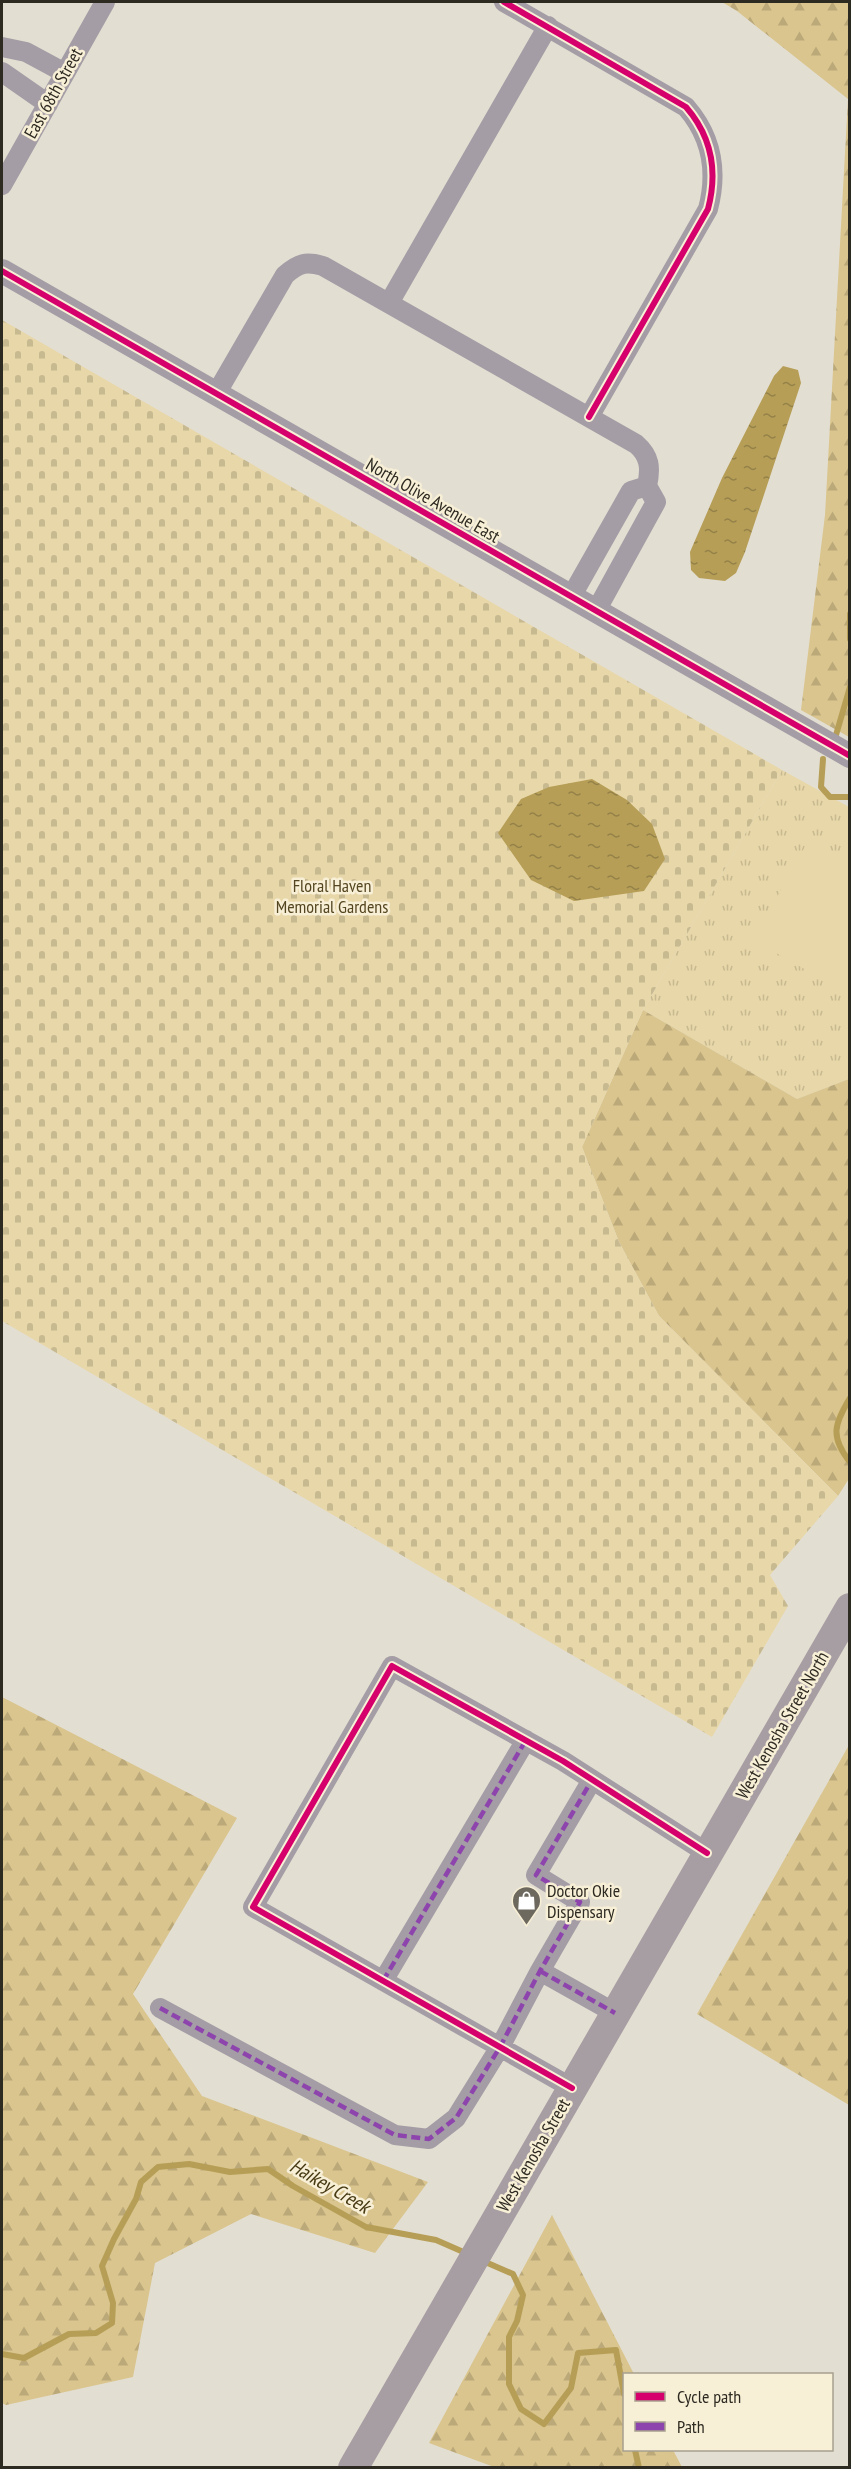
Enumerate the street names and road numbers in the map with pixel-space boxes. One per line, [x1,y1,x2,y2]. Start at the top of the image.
street label: East 68th Street [19,44,87,142]
street label: North Olive Avenue East [362,452,504,548]
street label: West Kenosha Street North [730,1647,834,1803]
street label: West Kenosha Street [491,2094,575,2216]

